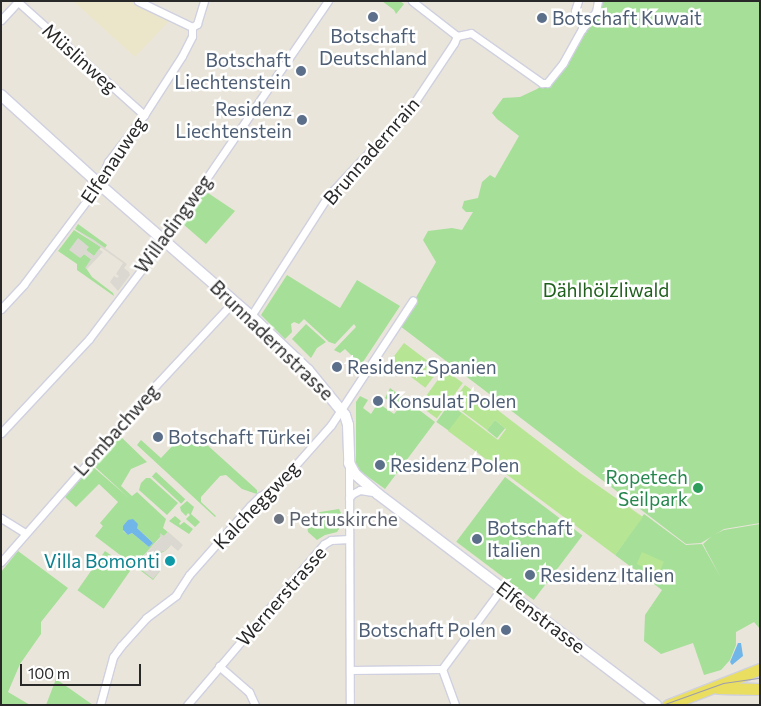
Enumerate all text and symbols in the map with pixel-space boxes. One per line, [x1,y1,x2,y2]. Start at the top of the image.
place label: Botschaft Kuwait [552,7,702,29]
marker: Botschaft Deutschland [367,11,379,23]
marker: Botschaft Kuwait [536,12,548,24]
street label: Müslinweg [38,18,122,98]
place label: Botschaft Deutschland [319,25,427,69]
place label: Botschaft Liechtenstein [174,49,291,93]
marker: Botschaft Liechtenstein [295,65,307,77]
street label: Brunnadernrain [318,93,424,209]
place label: Residenz Liechtenstein [175,98,292,142]
street label: Elfenauweg [76,112,150,208]
marker: Residenz Liechtenstein [296,114,308,126]
street label: Willadingweg [130,170,216,278]
street label: Brunnadernstrasse [206,275,338,405]
park label: Dählhölzliwald [543,279,669,301]
place label: Residenz Spanien [347,356,497,378]
marker: Residenz Spanien [331,361,343,373]
street label: Lombachweg [69,380,163,480]
place label: Konsulat Polen [388,390,516,412]
marker: Konsulat Polen [372,395,384,407]
place label: Botschaft Türkei [168,426,311,448]
marker: Botschaft Türkei [152,431,164,443]
place label: Residenz Polen [390,454,519,476]
street label: Kalcheggweg [208,456,304,554]
marker: Residenz Polen [374,459,386,471]
place label: Ropetech Seilpark [605,466,688,510]
marker: Ropetech Seilpark [692,482,704,494]
place label: Petruskirche [289,508,398,530]
marker: Petruskirche [273,513,285,525]
place label: Botschaft Italien [487,517,572,561]
marker: Botschaft Italien [471,533,483,545]
street label: Wernerstrasse [231,541,331,651]
place label: Villa Bomonti [44,550,160,572]
marker: Villa Bomonti [164,555,176,567]
place label: Residenz Italien [540,564,674,586]
marker: Residenz Italien [524,569,536,581]
street label: Elfenstrasse [492,576,590,658]
place label: Botschaft Polen [358,619,496,641]
marker: Botschaft Polen [500,624,512,636]
scale bar [22,654,144,686]
text: 100 m [28,664,70,682]

